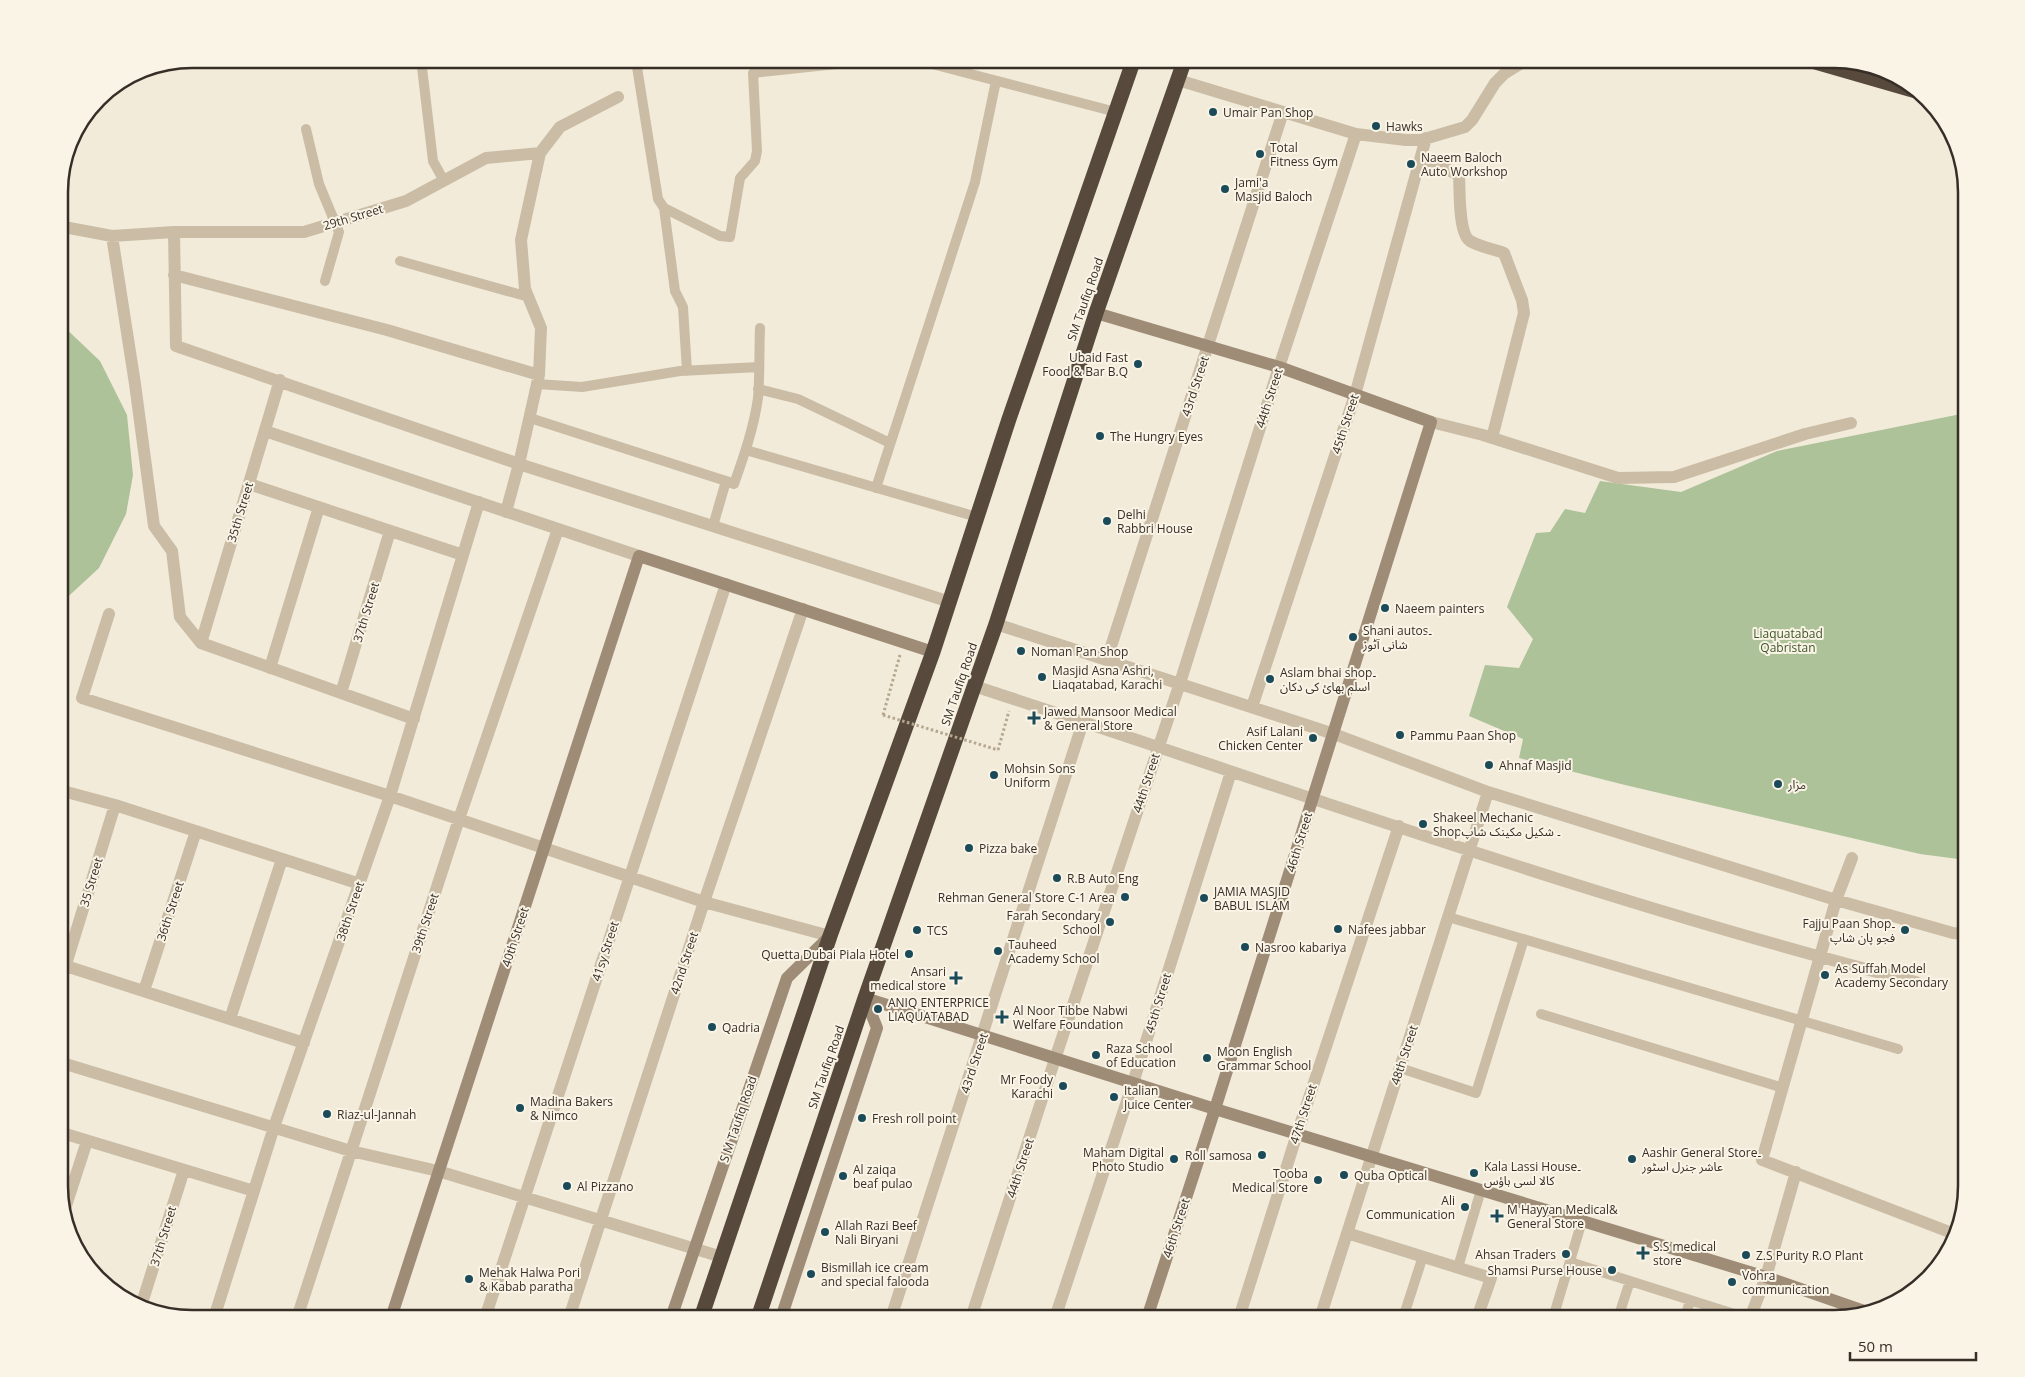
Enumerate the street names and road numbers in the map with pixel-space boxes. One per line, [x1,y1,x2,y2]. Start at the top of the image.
street label: 29th Street [321,200,385,234]
street label: SM Taufiq Road [1063,255,1107,343]
street label: 43rd Street [1177,354,1213,418]
street label: 44th Street [1251,366,1287,430]
street label: 45th Street [1327,392,1363,456]
street label: 35th Street [223,480,257,544]
street label: 37th Street [349,580,383,644]
street label: SM Taufiq Road [937,640,981,728]
street label: 44th Street [1128,751,1164,815]
street label: 46th Street [1282,810,1316,874]
street label: 35 Street [76,855,106,909]
street label: 36th Street [152,879,188,943]
street label: 38th Street [332,879,368,943]
street label: 39th Street [407,891,443,955]
street label: 40th Street [497,905,533,969]
street label: 41sy Street [587,919,623,983]
street label: 42nd Street [666,929,702,997]
street label: 45th Street [1141,971,1175,1035]
street label: SM Taufiq Road [804,1023,848,1111]
street label: 48th Street [1386,1023,1422,1087]
street label: 43rd Street [956,1031,992,1095]
street label: S M Taufiq Road [715,1073,761,1165]
street label: 47th Street [1285,1082,1321,1146]
street label: 44th Street [1002,1136,1038,1200]
street label: 46th Street [1158,1196,1194,1260]
street label: 37th Street [146,1204,180,1268]

